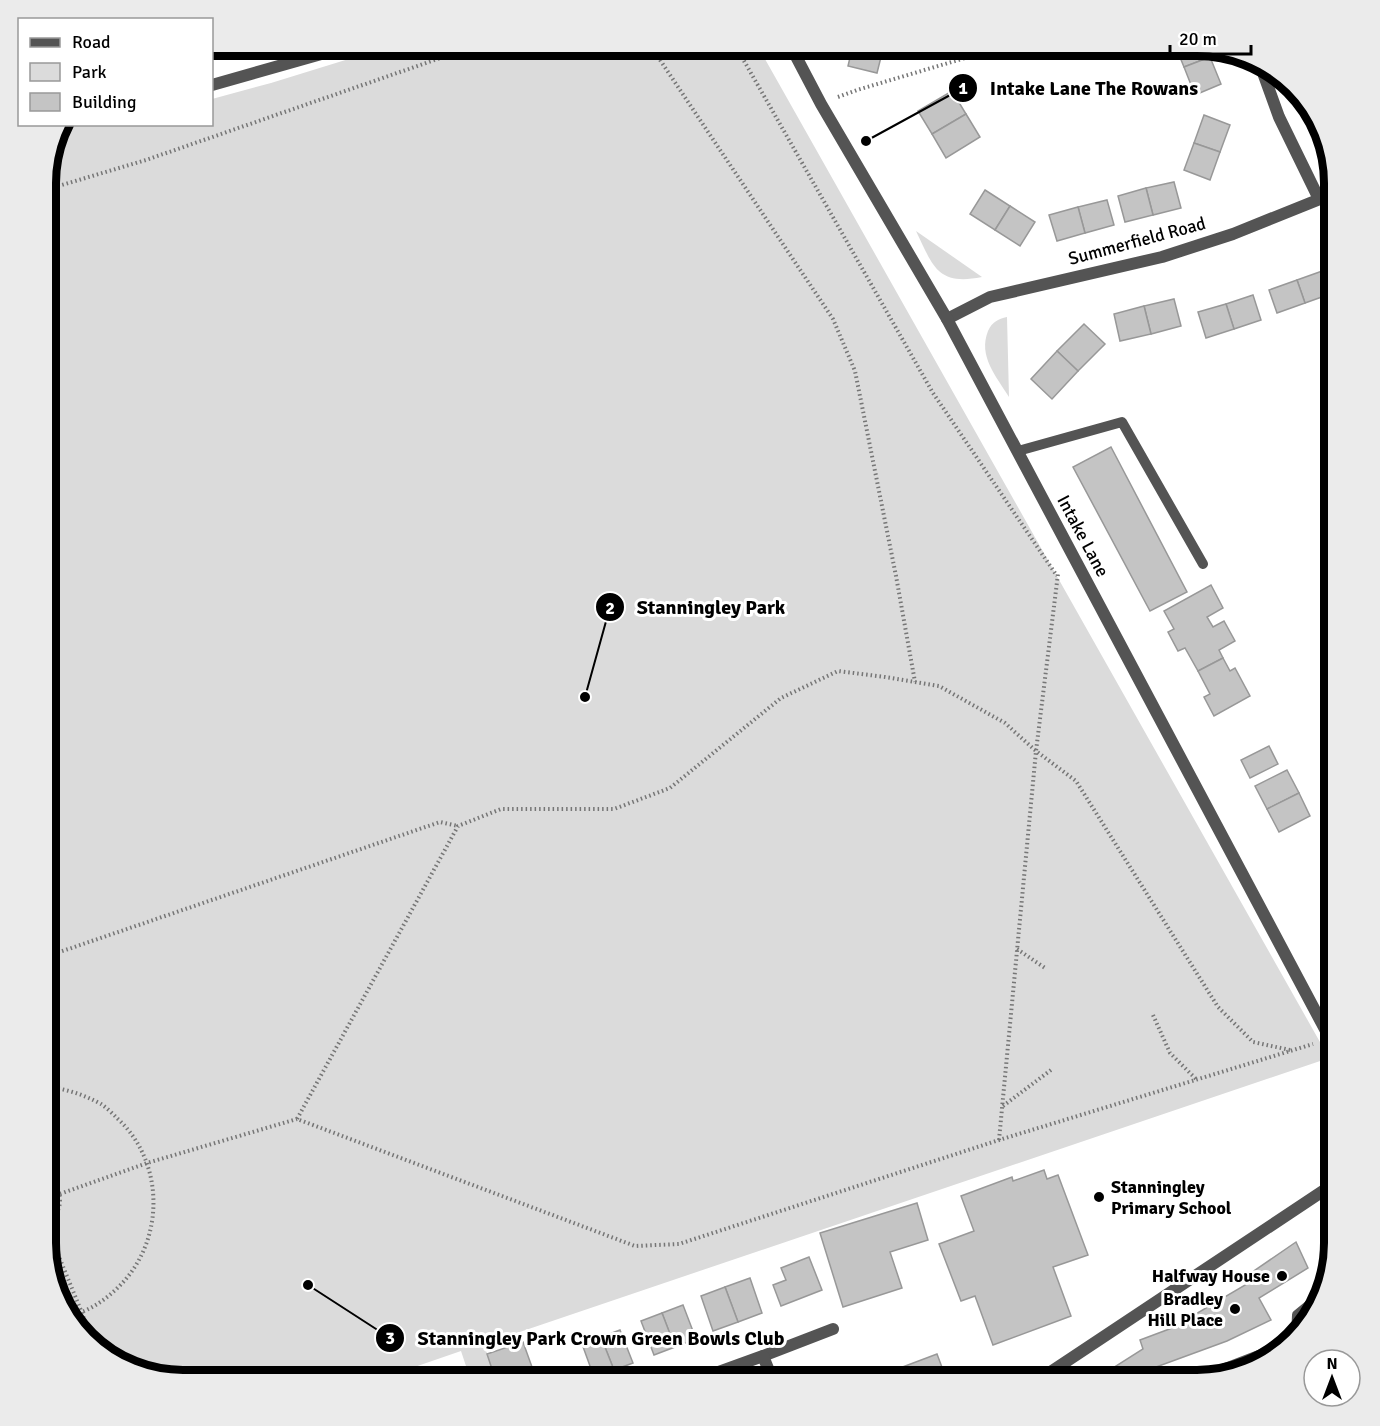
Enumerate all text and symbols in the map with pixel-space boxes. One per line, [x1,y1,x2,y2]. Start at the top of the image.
legend [18,18,213,126]
scale bar [1170,18,1251,56]
text: 20 m [1179,28,1217,50]
text: Road [72,31,111,53]
text: Park [72,61,107,83]
callout: Intake Lane The Rowans [948,69,1210,107]
text: Intake Lane The Rowans [990,76,1198,101]
text: 1 [958,77,968,99]
text: Building [72,91,136,113]
street label: Summerfield Road [1066,212,1208,270]
street label: Intake Lane [1052,491,1114,581]
callout: Stanningley Park [595,588,797,626]
text: Stanningley Park [637,595,786,620]
text: 2 [605,597,615,619]
place label: Stanningley Primary School [1111,1176,1232,1219]
marker: Stanningley Primary School [1092,1190,1106,1204]
place label: Halfway House [1152,1265,1270,1287]
marker: Halfway House [1275,1269,1289,1283]
place label: Bradley Hill Place [1147,1288,1223,1331]
marker: Bradley Hill Place [1228,1302,1242,1316]
callout: Stanningley Park Crown Green Bowls Club [375,1319,796,1357]
text: Stanningley Park Crown Green Bowls Club [418,1326,785,1351]
text: 3 [385,1327,395,1349]
north arrow [1302,1348,1362,1408]
text: N [1326,1354,1338,1374]

